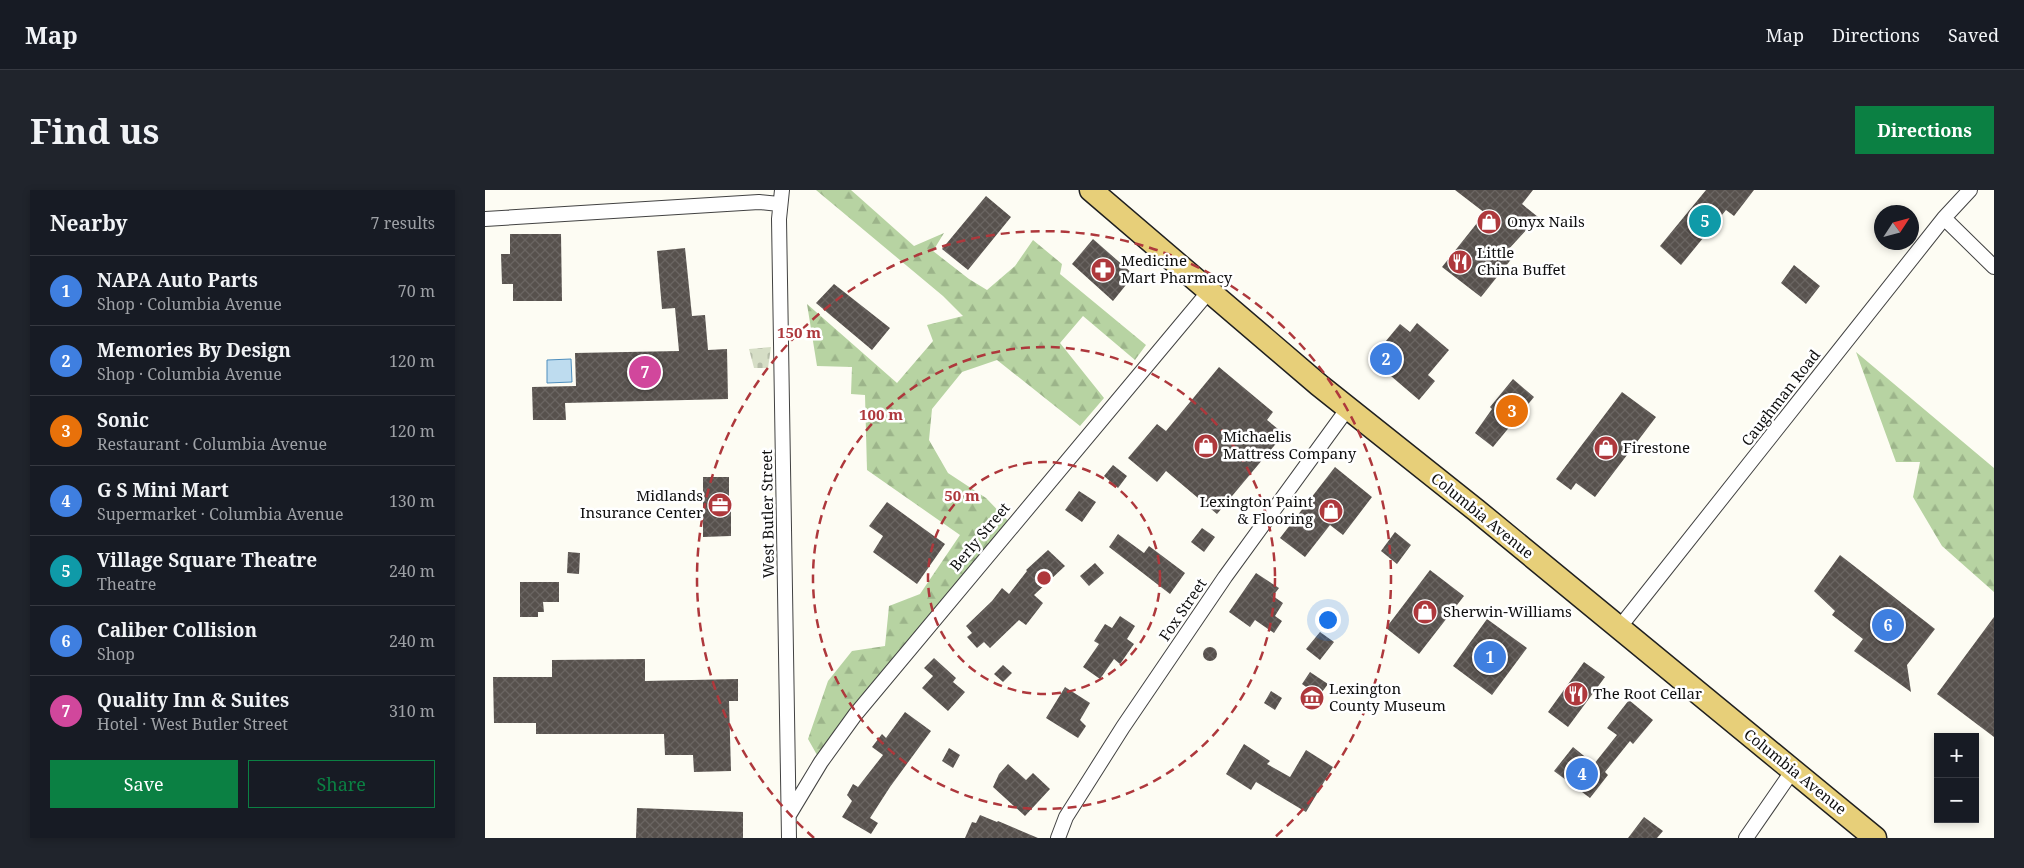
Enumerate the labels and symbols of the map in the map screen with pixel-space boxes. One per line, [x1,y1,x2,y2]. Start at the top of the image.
pin: 5 [1689,202,1721,240]
north arrow [1874,205,1919,250]
shop icon: Onyx Nails [1476,209,1502,235]
place label: Onyx Nails [1507,211,1585,231]
place label: Little China Buffet [1477,242,1566,279]
restaurant icon: Little China Buffet [1447,249,1473,275]
place label: Medicine Mart Pharmacy [1121,250,1233,287]
pharmacy icon: Medicine Mart Pharmacy [1090,257,1116,283]
text: 150 m [777,322,821,342]
pin: 2 [1370,340,1402,378]
street label: Caughman Road [1736,345,1824,450]
pin: 7 [629,353,661,391]
pin: 3 [1496,392,1528,430]
text: 100 m [859,404,903,424]
place label: Michaelis Mattress Company [1223,426,1357,463]
shop icon: Michaelis Mattress Company [1193,433,1219,459]
shop icon: Firestone [1593,435,1619,461]
place label: Firestone [1623,437,1690,457]
street label: West Butler Street [756,449,778,579]
street label: Columbia Avenue [1427,468,1538,563]
place label: Midlands Insurance Center [580,485,703,522]
text: 50 m [944,485,980,505]
place label: Lexington Paint & Flooring [1200,491,1313,528]
office icon: Midlands Insurance Center [707,492,733,518]
street label: Berly Street [945,498,1014,575]
shop icon: Lexington Paint & Flooring [1318,498,1344,524]
centre of rings [1035,569,1053,587]
street label: Fox Street [1154,574,1210,645]
shop icon: Sherwin-Williams [1412,599,1438,625]
place label: Sherwin-Williams [1443,601,1572,621]
pin: 6 [1872,606,1904,644]
your location [1315,607,1341,633]
pin: 1 [1474,638,1506,676]
place label: Lexington County Museum [1329,678,1446,715]
restaurant icon: The Root Cellar [1563,681,1589,707]
place label: The Root Cellar [1593,683,1702,703]
museum icon: Lexington County Museum [1299,685,1325,711]
street label: Columbia Avenue [1740,724,1851,819]
pin: 4 [1566,755,1598,793]

